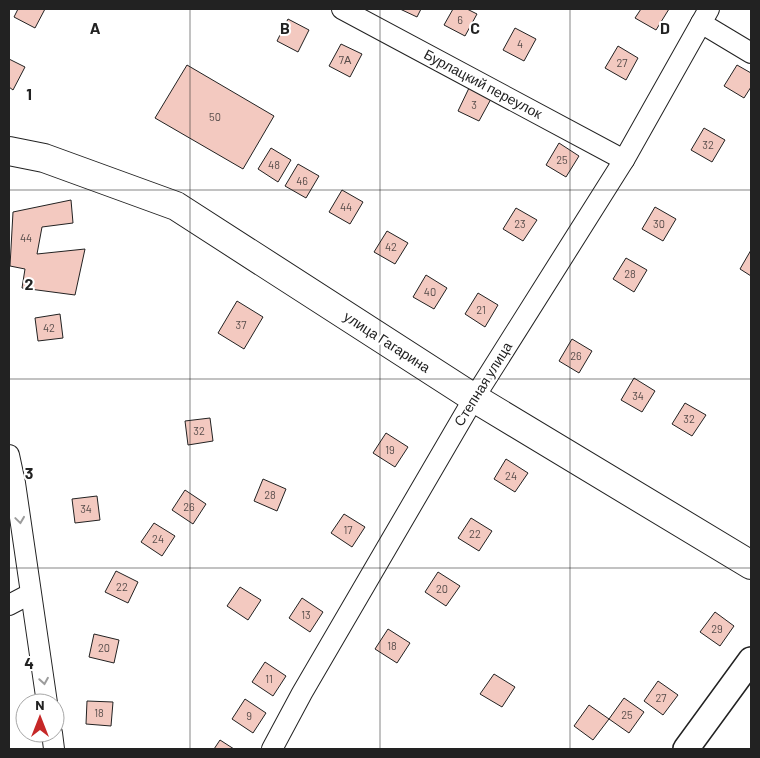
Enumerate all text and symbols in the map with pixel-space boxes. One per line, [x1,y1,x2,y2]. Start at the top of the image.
house number: 6 [457,13,463,26]
text: A [90,18,101,37]
text: B [280,18,290,37]
text: C [470,18,480,37]
text: D [660,18,670,37]
house number: 4 [517,37,523,50]
street label: Бурлацкий переулок [421,45,546,122]
house number: 7А [339,53,352,66]
house number: 27 [616,56,628,69]
text: 1 [26,84,32,103]
house number: 3 [471,98,477,111]
house number: 50 [209,110,221,123]
house number: 32 [702,138,714,151]
house number: 25 [556,153,568,166]
house number: 48 [268,158,280,171]
house number: 46 [296,174,308,187]
house number: 44 [340,200,352,213]
house number: 23 [514,217,526,230]
house number: 30 [653,217,665,230]
house number: 44 [20,231,32,244]
house number: 42 [385,240,397,253]
house number: 28 [624,267,636,280]
text: 2 [25,274,34,293]
house number: 40 [424,285,436,298]
house number: 21 [476,303,486,316]
street label: улица Гагарина [341,307,434,376]
house number: 37 [236,318,246,331]
house number: 42 [43,321,55,334]
street label: Степная улица [450,338,515,429]
house number: 26 [570,349,582,362]
house number: 34 [632,389,644,402]
house number: 32 [683,412,695,425]
house number: 32 [193,424,205,437]
house number: 19 [385,443,395,456]
text: 3 [25,463,33,482]
house number: 24 [505,469,517,482]
house number: 28 [264,488,276,501]
house number: 26 [183,500,195,513]
house number: 34 [80,502,92,515]
one-way arrow [14,517,25,525]
house number: 17 [343,523,353,536]
house number: 22 [469,527,481,540]
house number: 24 [152,532,164,545]
house number: 22 [116,580,128,593]
house number: 20 [436,582,448,595]
house number: 13 [301,608,311,621]
house number: 29 [711,622,723,635]
house number: 18 [387,639,397,652]
house number: 20 [98,641,110,654]
text: 4 [24,653,34,672]
house number: 11 [265,672,273,685]
one-way arrow [38,677,48,685]
house number: 27 [655,691,667,704]
north arrow [15,693,65,743]
text: N [35,696,45,713]
house number: 18 [94,706,104,719]
house number: 25 [621,708,633,721]
house number: 9 [246,709,252,722]

